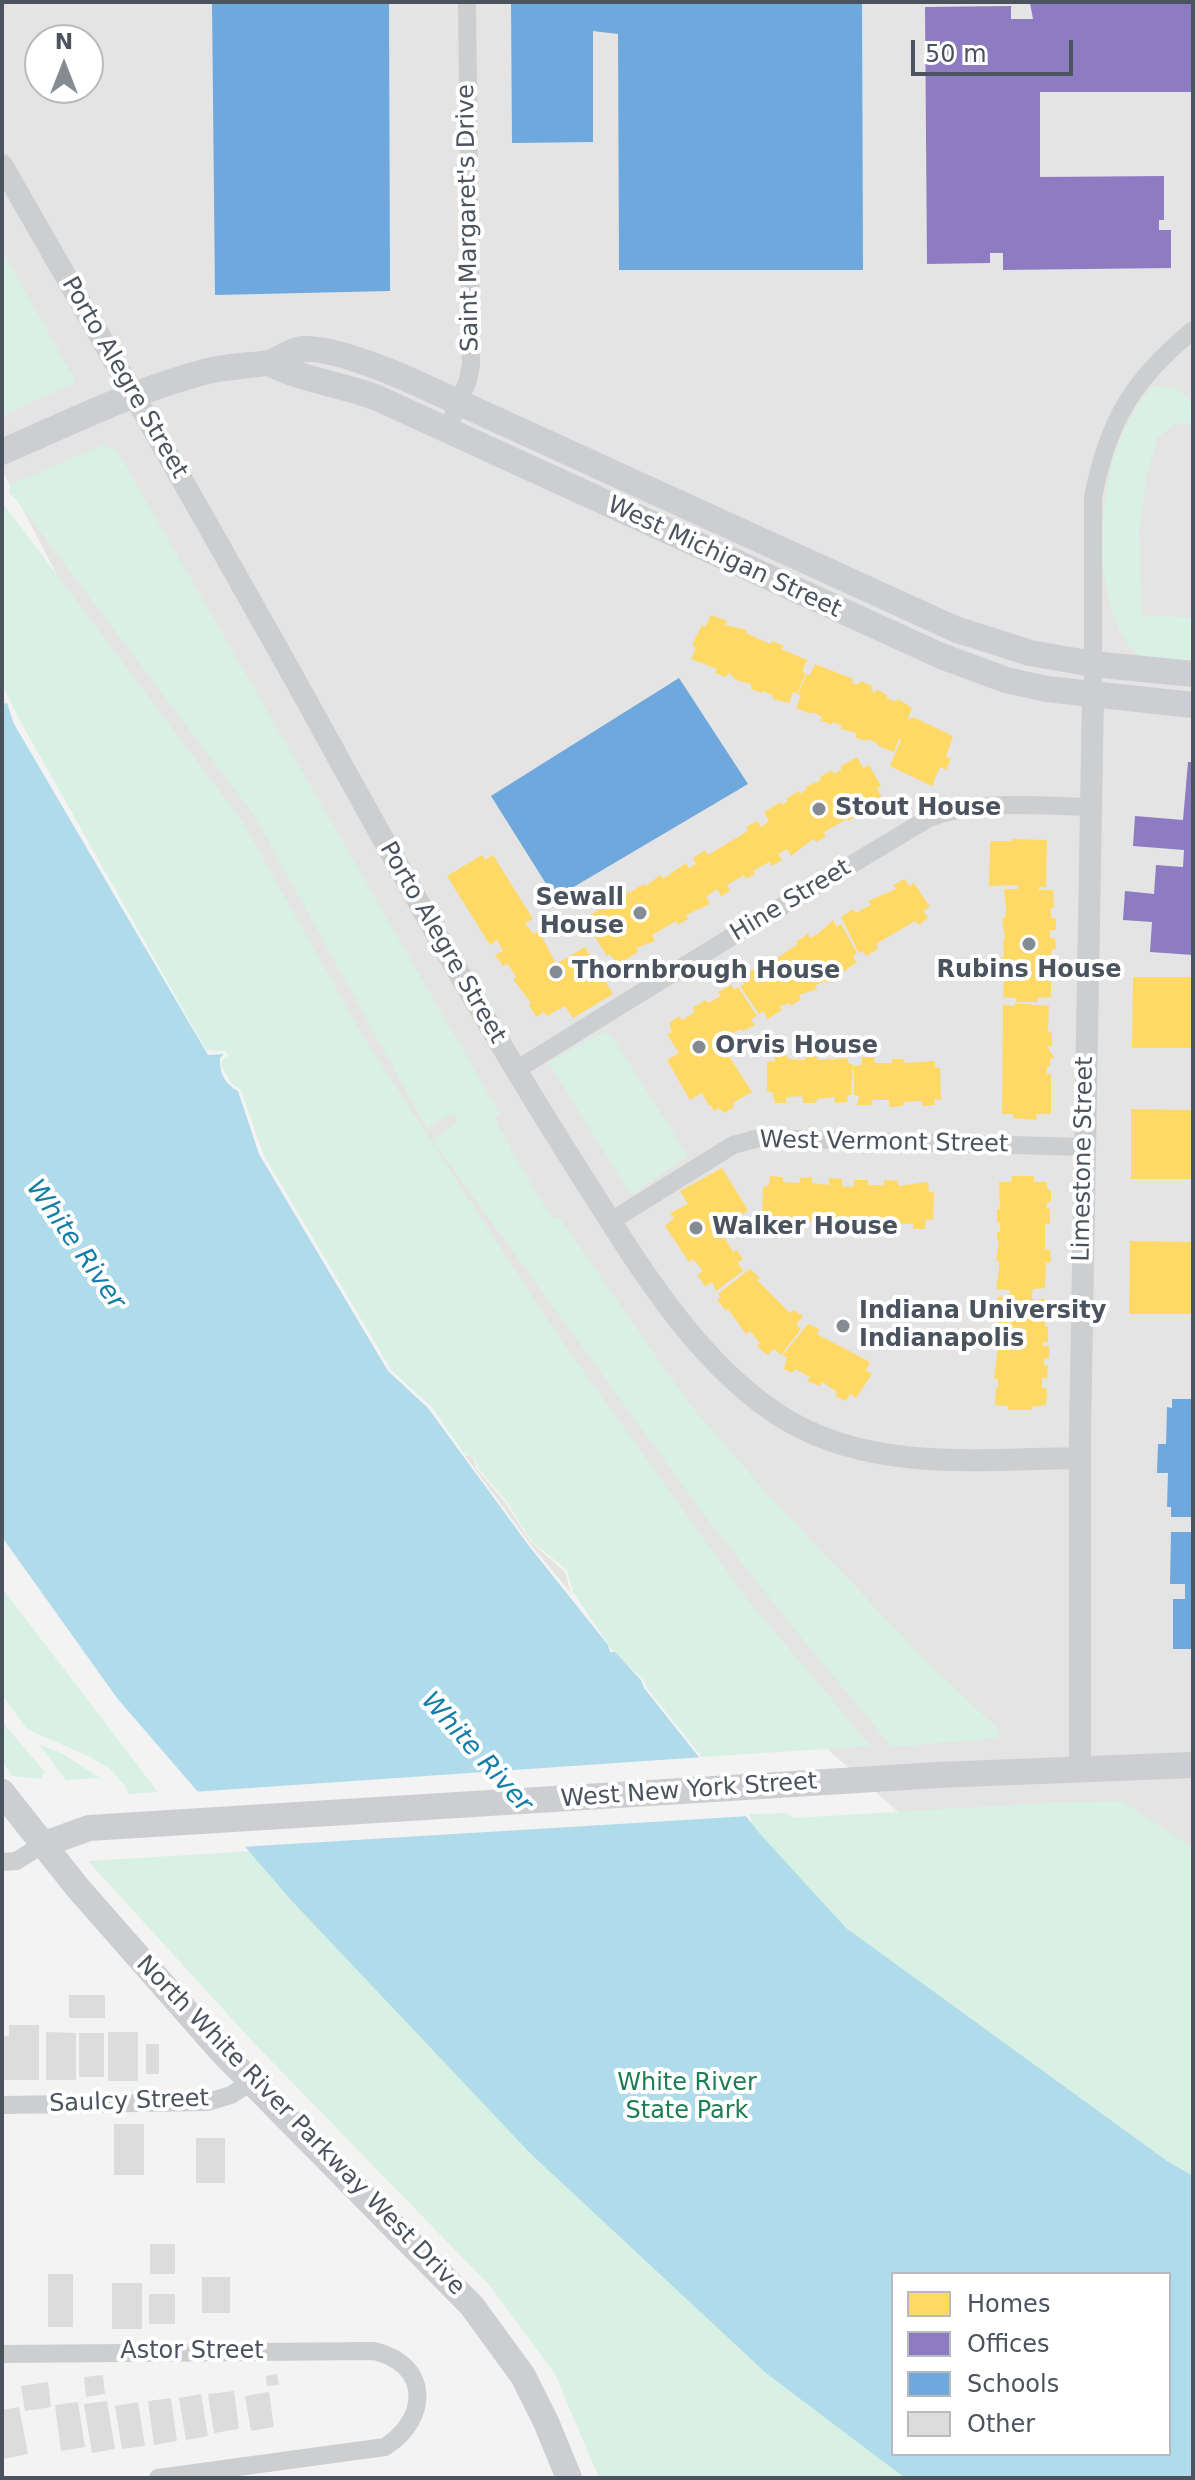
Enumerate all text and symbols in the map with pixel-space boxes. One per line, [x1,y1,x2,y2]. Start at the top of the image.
north arrow [24,24,104,104]
scale bar [915,24,1077,74]
text: N [55,29,73,54]
text: 50 m [925,40,987,68]
street label: Saint Margaret's Drive [452,84,486,352]
street label: Porto Alegre Street [55,272,193,484]
street label: West Michigan Street [602,491,846,625]
place label: Stout House [835,795,1001,823]
marker: Stout House [810,800,828,818]
street label: Porto Alegre Street [373,837,511,1049]
street label: Hine Street [726,854,856,948]
place label: Sewall House [536,885,624,941]
marker: Sewall House [631,904,649,922]
marker: Rubins House [1020,935,1038,953]
place label: Rubins House [937,957,1121,985]
place label: Thornbrough House [572,958,840,986]
marker: Thornbrough House [547,963,565,981]
place label: Orvis House [715,1033,878,1061]
marker: Orvis House [690,1038,708,1056]
street label: Limestone Street [1068,1056,1100,1262]
street label: West Vermont Street [759,1126,1009,1160]
water label: White River [19,1174,131,1316]
place label: Walker House [712,1214,898,1242]
marker: Walker House [687,1219,705,1237]
place label: Indiana University Indianapolis [859,1298,1106,1354]
marker: Indiana University Indianapolis [834,1317,852,1335]
water label: White River [414,1686,538,1820]
street label: West New York Street [560,1768,818,1814]
street label: North White River Parkway West Drive [130,1950,470,2302]
park label: White River State Park [617,2070,757,2126]
street label: Saulcy Street [49,2085,209,2119]
legend [891,2272,1171,2456]
text: Homes [967,2290,1050,2318]
text: Offices [967,2330,1050,2358]
street label: Astor Street [120,2338,264,2366]
text: Schools [967,2370,1059,2398]
text: Other [967,2410,1035,2438]

